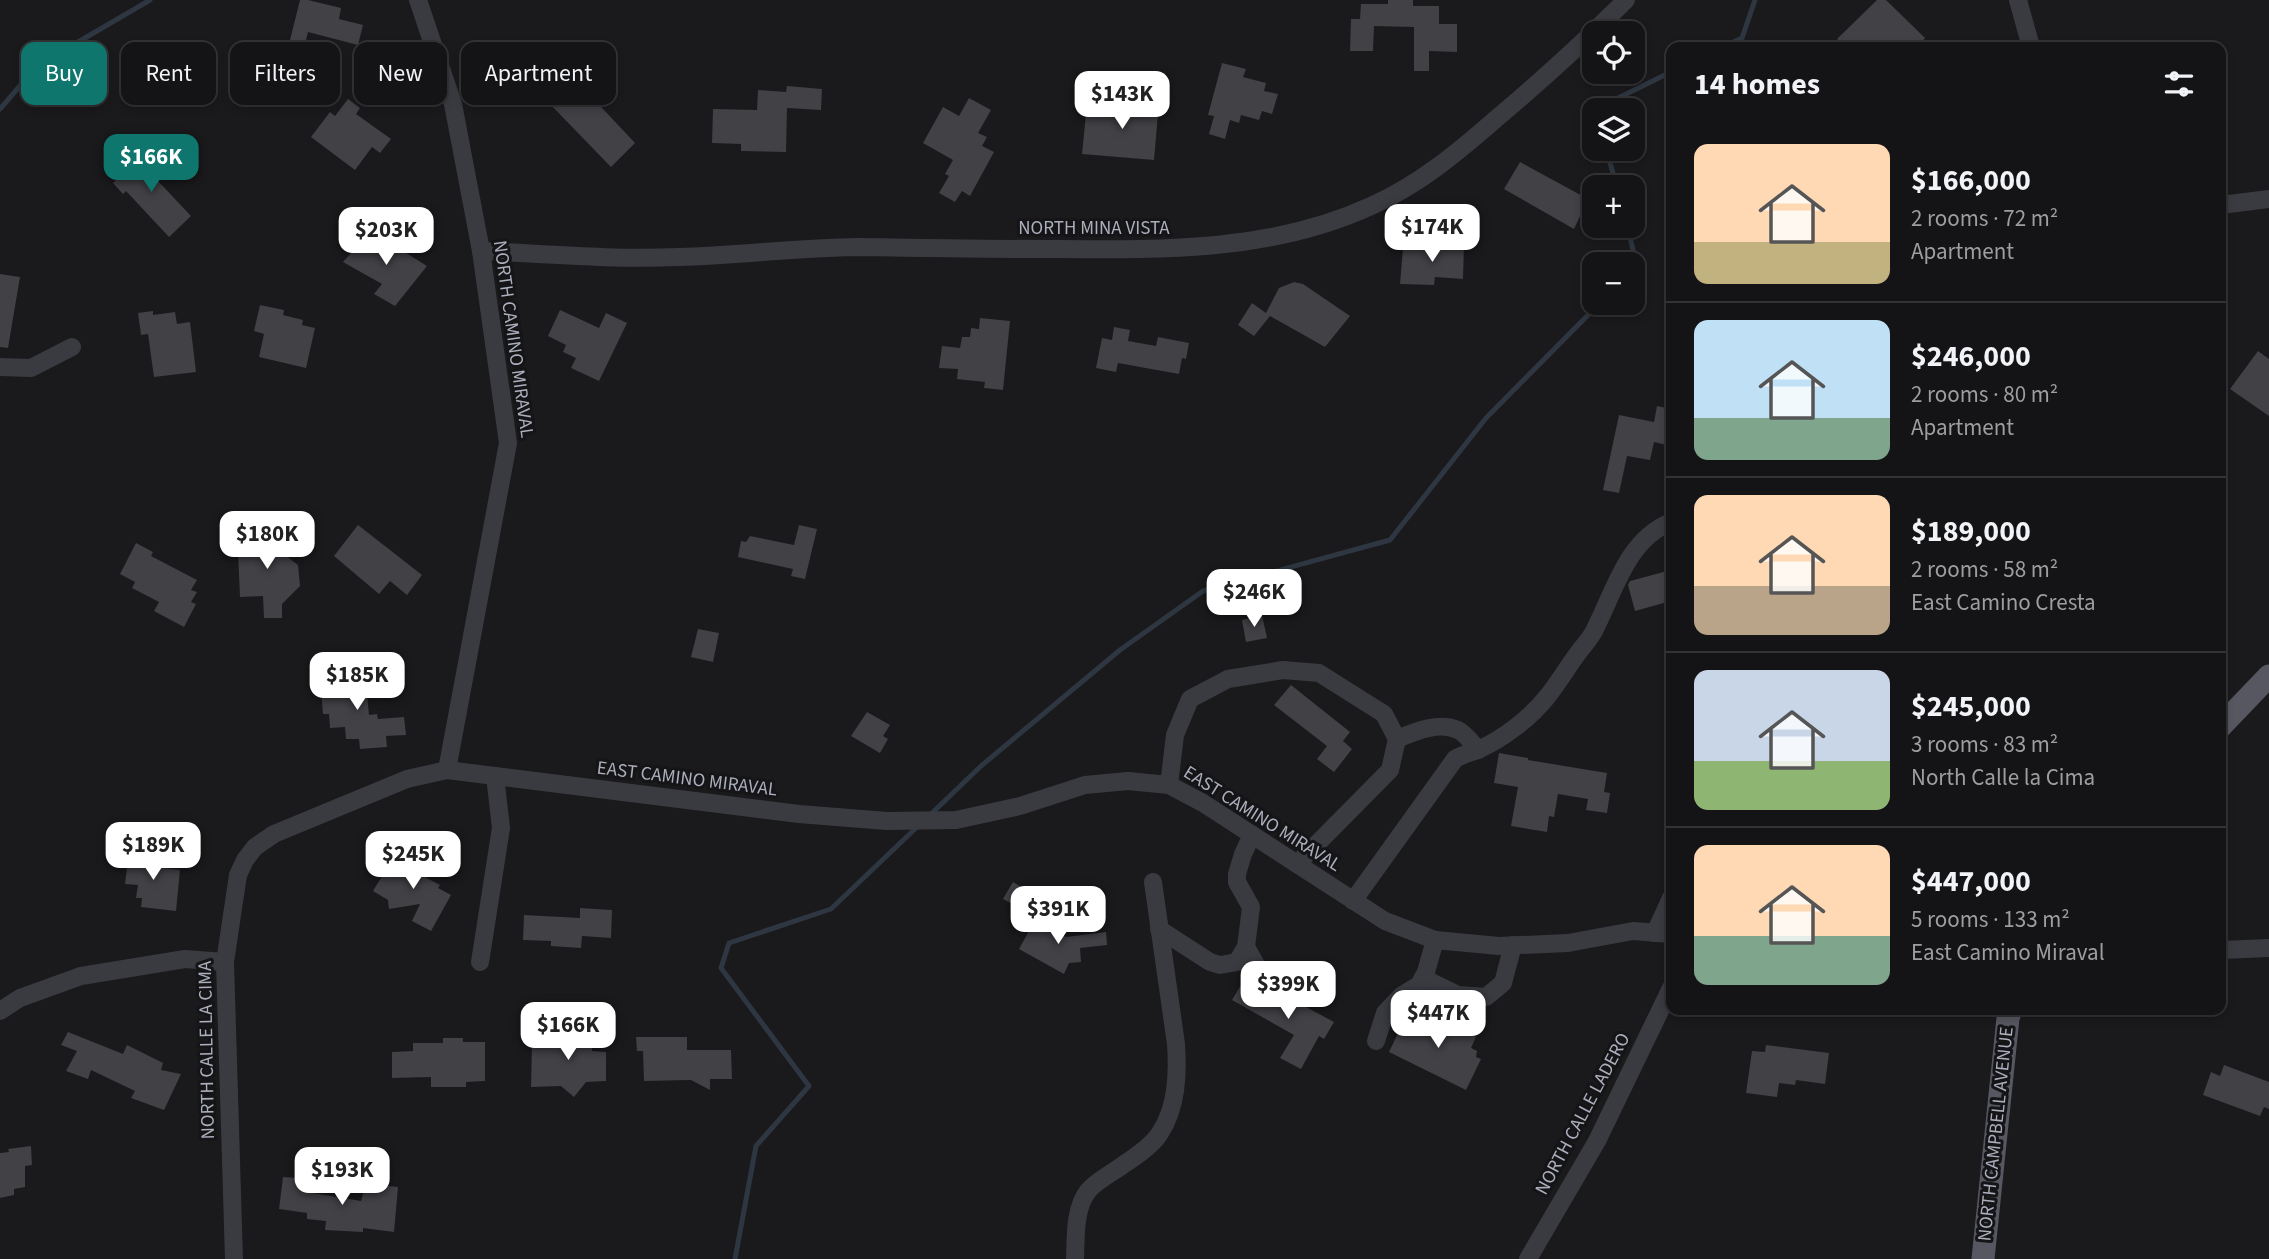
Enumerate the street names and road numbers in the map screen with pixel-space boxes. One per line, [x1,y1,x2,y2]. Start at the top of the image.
street label: NORTH MINA VISTA [1018,215,1170,242]
street label: NORTH CAMINO MIRAVAL [486,238,540,440]
street label: EAST CAMINO MIRAVAL [595,755,779,803]
street label: EAST CAMINO MIRAVAL [1178,759,1346,879]
street label: NORTH CALLE LA CIMA [192,960,222,1140]
street label: NORTH CAMPBELL AVENUE [1971,1025,2021,1243]
street label: NORTH CALLE LADERO [1529,1028,1637,1200]

